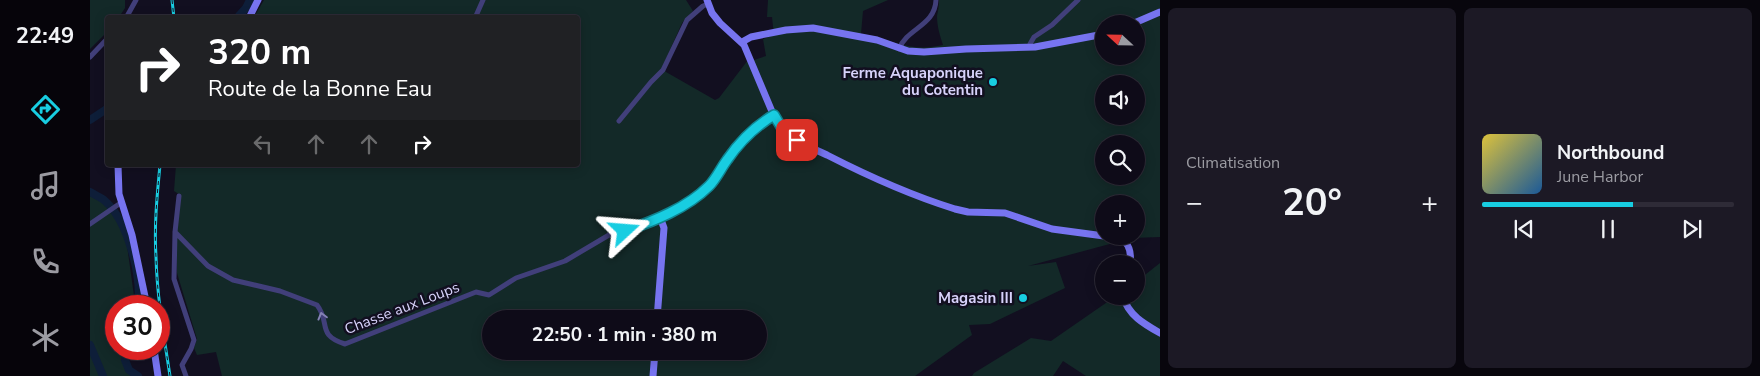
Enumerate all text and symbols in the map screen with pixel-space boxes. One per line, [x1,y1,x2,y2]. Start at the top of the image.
north arrow [1095,15,1145,65]
map controls [1095,15,1145,305]
text: 22:49 [16,21,74,51]
text: 320 m [208,29,311,76]
icon: right [125,35,190,100]
place label: Ferme Aquaponique du Cotentin [842,63,983,100]
text: Route de la Bonne Eau [208,74,432,104]
button: sound [1095,75,1145,125]
marker: Ferme Aquaponique du Cotentin [987,76,999,88]
icon: directions [28,92,63,127]
pin [776,119,818,161]
icon: arrive [783,126,811,154]
icon: left [249,130,277,158]
icon: ahead [302,130,330,158]
icon: ahead [355,130,383,158]
icon: right [408,130,436,158]
button: search [1095,135,1145,185]
text: Northbound [1557,140,1664,166]
text: Climatisation [1186,152,1280,174]
text: June Harbor [1557,166,1643,188]
icon: music [28,168,63,203]
text: 20° [1282,177,1342,228]
text: − [1186,184,1203,222]
text: + [1421,184,1438,222]
button: + [1095,195,1145,245]
position arrow [598,204,650,256]
icon: previous [1510,215,1538,243]
icon: pause [1594,215,1622,243]
icon: next [1678,215,1706,243]
icon: phone [28,244,63,279]
button: − [1095,255,1145,305]
street label: Chasse aux Loups [342,277,462,339]
place label: Magasin III [938,288,1013,308]
marker: Magasin III [1017,292,1029,304]
speed limit sign: 30 [105,295,170,360]
one-way arrow [317,313,327,321]
icon: climate [28,320,63,355]
text: 22:50 · 1 min · 380 m [532,322,717,348]

